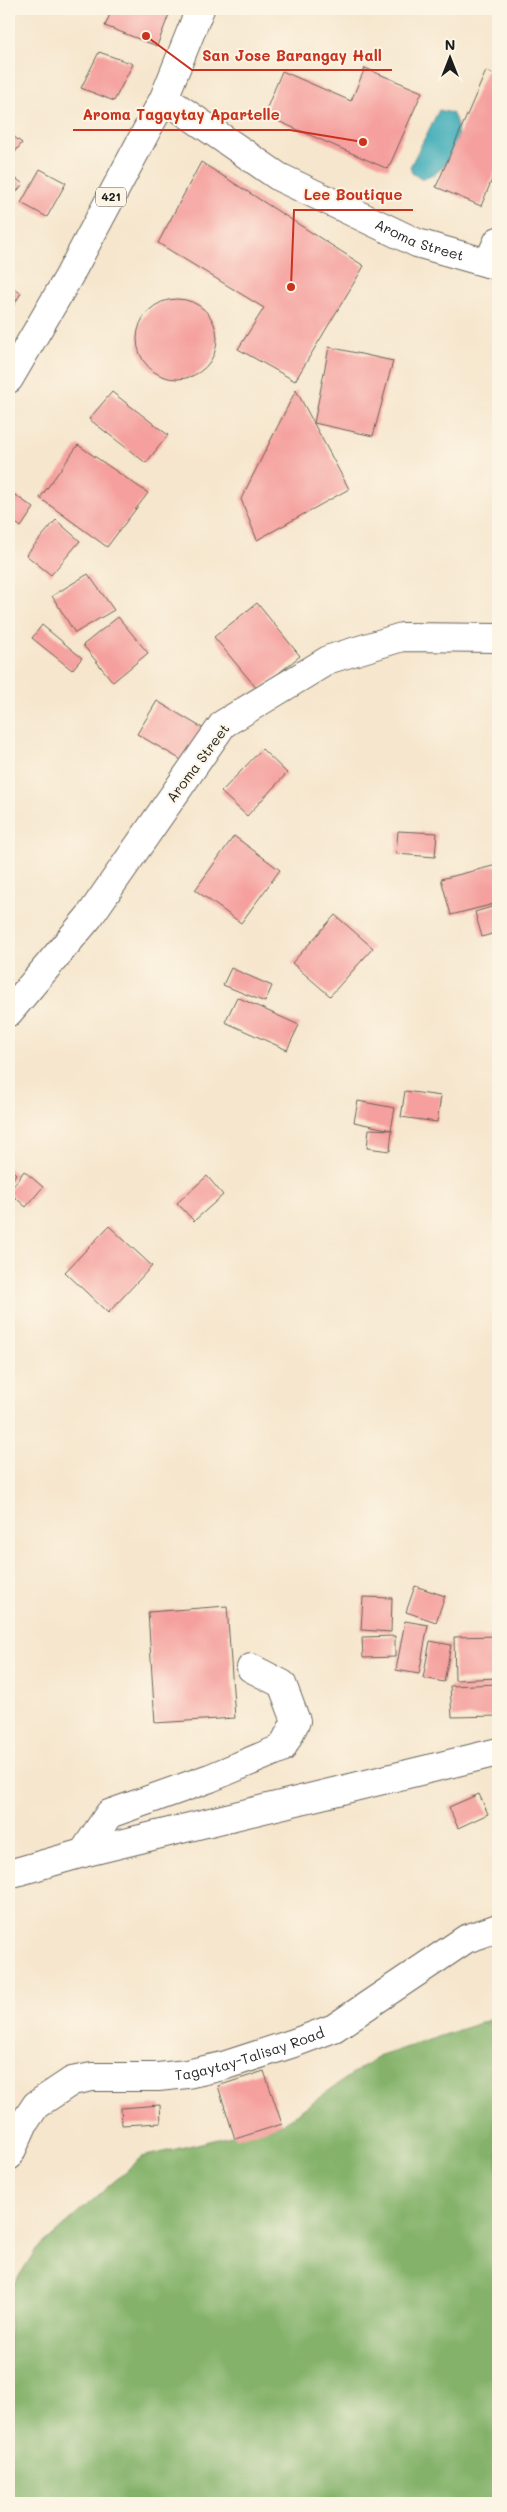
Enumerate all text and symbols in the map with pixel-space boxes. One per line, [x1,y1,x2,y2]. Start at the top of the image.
north arrow [424,32,474,82]
text: N [445,35,455,54]
callout: San Jose Barangay Hall [192,40,392,70]
text: San Jose Barangay Hall [202,45,382,65]
callout: Aroma Tagaytay Apartelle [73,100,290,130]
text: Aroma Tagaytay Apartelle [82,104,280,124]
callout: Lee Boutique [294,180,413,210]
text: Lee Boutique [304,184,402,204]
road number: 421 [96,188,126,206]
street label: Aroma Street [372,214,466,265]
street label: Aroma Street [162,719,233,806]
street label: Tagaytay-Talisay Road [174,2023,327,2084]

